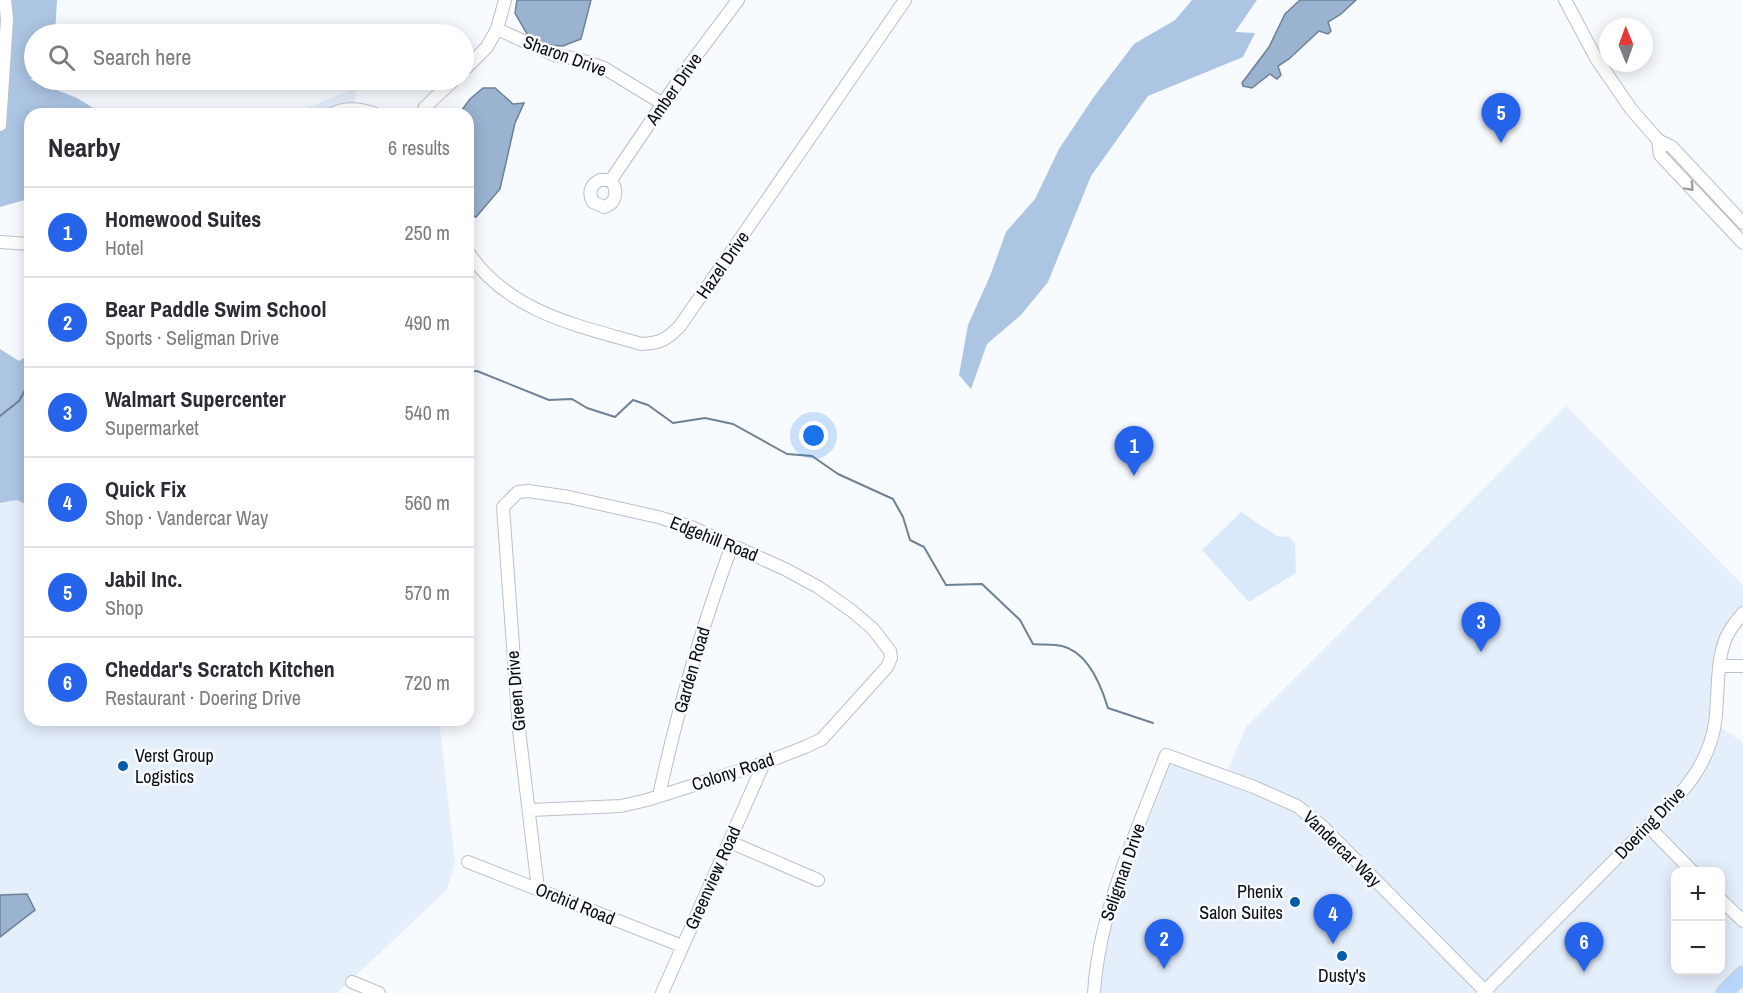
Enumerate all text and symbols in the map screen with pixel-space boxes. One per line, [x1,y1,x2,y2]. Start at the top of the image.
north arrow [1599,18,1653,72]
search box [24,24,474,90]
street label: Sharon Drive [520,29,610,82]
icon: search [45,41,78,74]
text: Search here [93,42,191,72]
street label: Amber Drive [639,48,708,131]
pin: 5 [1482,94,1520,143]
text: Nearby [48,130,120,165]
text: 6 results [388,134,450,161]
one-way arrow [1683,180,1694,191]
text: Homewood Suites [105,204,261,234]
text: 1 [63,219,72,246]
text: 250 m [404,219,450,246]
street label: Hazel Drive [690,226,755,303]
text: Hotel [105,234,143,261]
text: Bear Paddle Swim School [105,294,327,324]
text: 2 [63,309,72,336]
text: 490 m [404,309,450,336]
text: Sports · Seligman Drive [105,324,279,351]
text: Walmart Supercenter [105,384,286,414]
text: 3 [63,399,72,426]
text: 540 m [404,399,450,426]
text: Supermarket [105,414,199,441]
your location [799,421,828,450]
pin: 1 [1114,426,1154,476]
text: Quick Fix [105,474,186,504]
text: 4 [63,489,72,516]
text: 560 m [404,489,450,516]
text: Shop · Vandercar Way [105,504,268,531]
street label: Edgehill Road [667,510,762,567]
text: Jabil Inc. [105,564,182,594]
text: 5 [63,579,72,606]
text: 570 m [404,579,450,606]
text: Shop [105,594,143,621]
pin: 3 [1462,602,1500,652]
street label: Garden Road [667,624,716,716]
street label: Green Drive [500,650,531,732]
text: Cheddar's Scratch Kitchen [105,654,335,684]
text: 6 [63,669,72,696]
text: 720 m [404,669,450,696]
text: Restaurant · Doering Drive [105,684,301,711]
place label: Verst Group Logistics [135,743,214,789]
street label: Colony Road [688,746,777,797]
marker: Verst Group Logistics [116,759,130,773]
street label: Doering Drive [1609,781,1691,864]
street label: Vandercar Way [1298,805,1387,893]
street label: Seligman Drive [1094,820,1151,924]
street label: Greenview Road [679,822,746,933]
map controls [1671,867,1725,975]
button: + [1671,867,1725,921]
street label: Orchid Road [532,876,619,931]
place label: Phenix Salon Suites [1199,879,1284,925]
pin: 4 [1314,894,1352,944]
marker: Phenix Salon Suites [1288,895,1302,909]
pin: 2 [1144,920,1184,969]
button: − [1671,921,1725,975]
pin: 6 [1564,922,1604,972]
marker: Dusty's [1335,949,1349,963]
place label: Dusty's [1318,963,1366,988]

